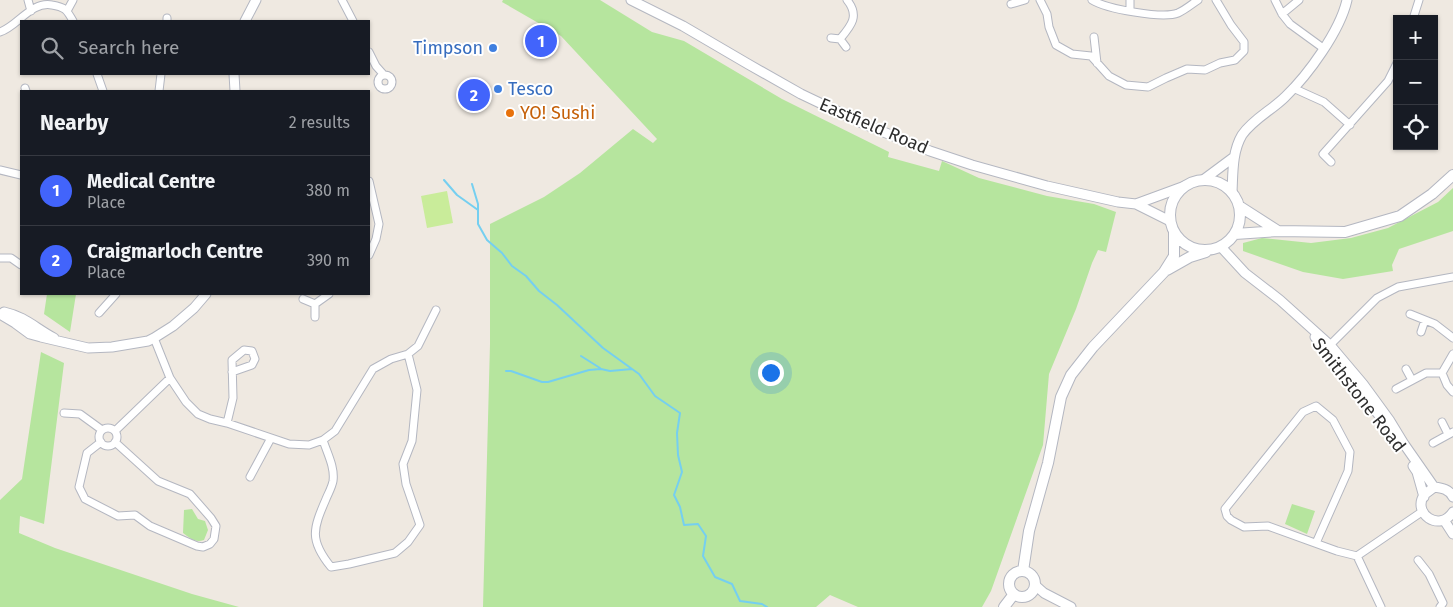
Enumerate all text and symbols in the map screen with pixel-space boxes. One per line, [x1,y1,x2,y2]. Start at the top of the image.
map controls [1393,15,1438,150]
button: + [1393,15,1438,60]
search box [20,20,370,75]
pin: 1 [525,22,557,60]
icon: search [38,34,66,62]
text: Search here [78,36,179,59]
place label: Timpson [413,37,483,59]
marker: Timpson [487,42,499,54]
button: − [1393,60,1438,105]
pin: 2 [458,76,490,114]
place label: Tesco [508,78,553,100]
marker: Tesco [492,83,504,95]
street label: Eastfield Road [816,93,932,159]
place label: YO! Sushi [520,102,595,124]
button: locate [1393,105,1438,150]
marker: YO! Sushi [504,107,516,119]
text: Nearby [40,110,108,136]
text: 2 results [289,113,350,132]
text: Medical Centre [87,170,215,193]
text: 1 [52,181,60,200]
text: 380 m [306,181,350,200]
text: Place [87,193,126,212]
text: Craigmarloch Centre [87,240,263,263]
text: 2 [52,251,60,270]
text: 390 m [307,251,350,270]
text: Place [87,263,126,282]
street label: Smithstone Road [1308,333,1410,457]
your location [758,360,784,386]

